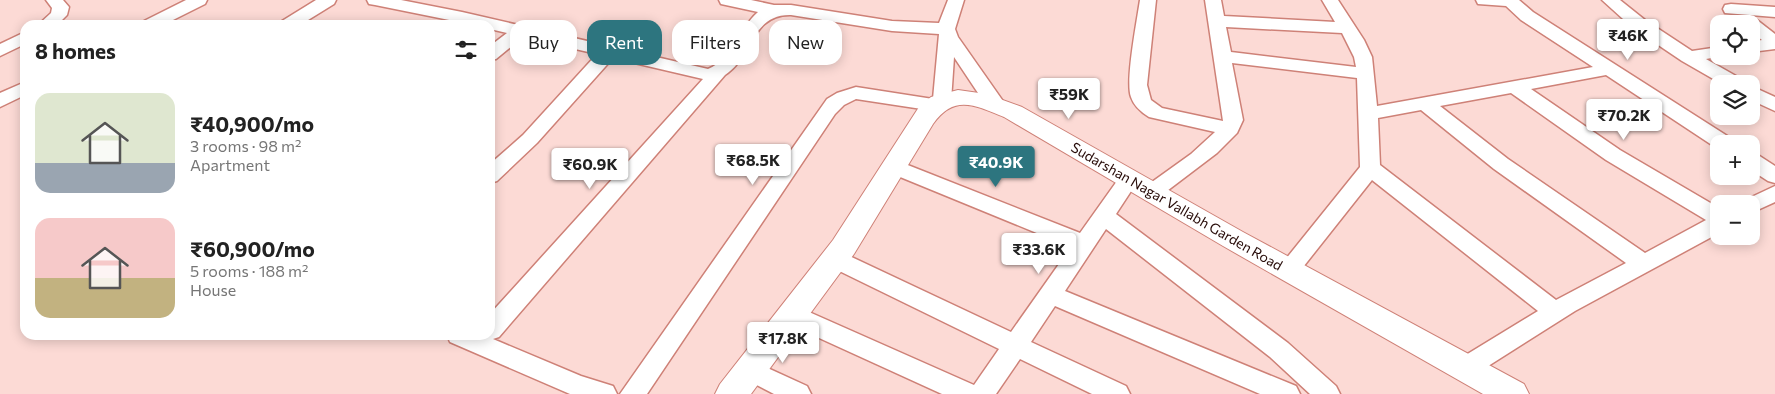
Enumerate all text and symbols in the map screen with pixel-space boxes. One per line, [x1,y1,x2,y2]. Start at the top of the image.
map controls [1710,15,1760,245]
button: locate [1710,15,1760,65]
pin: ₹46K [1598,18,1658,61]
chip: Buy [510,20,577,65]
chip: Rent [587,20,662,65]
chip: Filters [672,20,759,65]
chip: New [769,20,842,65]
text: ₹46K [1608,25,1648,44]
icon: filters [452,36,480,64]
text: 8 homes [35,38,116,63]
button: layers [1710,75,1760,125]
pin: ₹59K [1039,78,1099,120]
text: ₹59K [1049,84,1089,103]
pin: ₹70.2K [1583,98,1665,141]
text: ₹70.2K [1597,105,1651,124]
text: ₹40,900/mo [190,111,314,136]
icon: home [75,113,135,173]
button: + [1710,135,1760,185]
text: 3 rooms · 98 m² [190,136,301,155]
street label: Sudarshan Nagar Vallabh Garden Road [1068,138,1286,274]
pin: ₹68.5K [712,144,794,186]
pin: ₹40.9K [955,146,1037,188]
pin: ₹60.9K [549,148,631,190]
text: ₹68.5K [726,150,780,169]
text: ₹40.9K [969,152,1023,171]
text: ₹60.9K [562,154,618,173]
text: Apartment [190,155,270,174]
button: − [1710,195,1760,245]
pin: ₹33.6K [998,232,1080,275]
text: ₹60,900/mo [190,236,315,261]
icon: home [75,238,135,298]
text: ₹33.6K [1012,239,1066,258]
text: 5 rooms · 188 m² [190,261,308,280]
text: House [190,280,236,299]
pin: ₹17.8K [742,322,824,364]
text: ₹17.8K [758,328,808,347]

